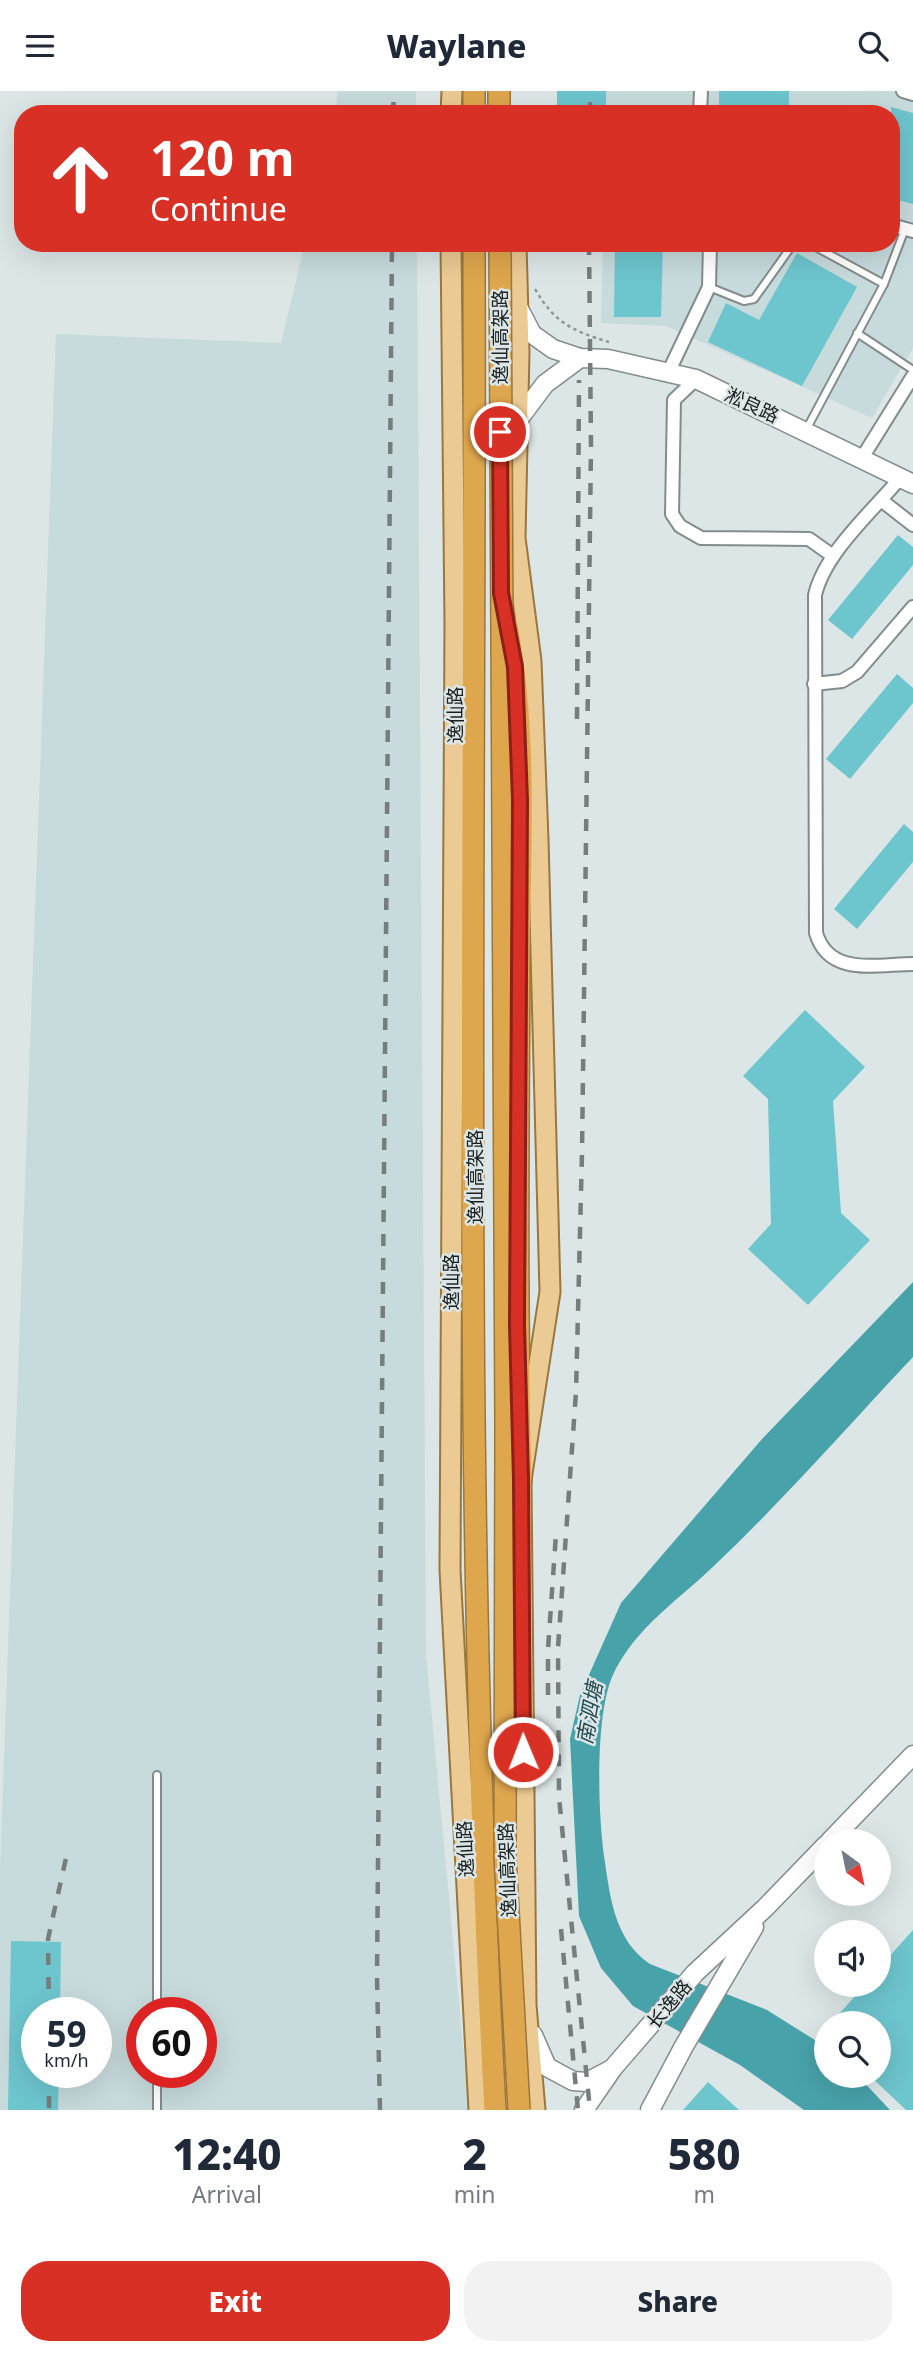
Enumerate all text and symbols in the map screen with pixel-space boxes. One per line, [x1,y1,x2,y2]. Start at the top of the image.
text: Waylane [387,24,526,67]
icon: menu [21,27,59,65]
icon: search [854,27,892,65]
text: 120 m [150,124,295,190]
icon: ahead [35,133,126,224]
text: Continue [150,187,287,230]
street label: 逸仙高架路 [487,289,513,385]
street label: 淞良路 [721,381,783,429]
pin [470,402,530,462]
icon: arrive [481,413,519,451]
street label: 逸仙路 [442,686,468,744]
street label: 逸仙高架路 [462,1129,488,1225]
street label: 逸仙路 [438,1253,464,1311]
water label: 南泗塘 [570,1677,609,1746]
position arrow [486,1715,560,1789]
street label: 逸仙路 [451,1820,479,1878]
street label: 逸仙高架路 [492,1822,522,1918]
north arrow [814,1829,891,1906]
map controls [814,1829,891,2088]
button: sound [814,1920,891,1997]
street label: 长逸路 [641,1974,697,2034]
speed limit sign: 60 [126,1997,217,2088]
text: 59 [46,2010,87,2057]
button: search [814,2011,891,2088]
text: km/h [44,2048,89,2072]
text: 12:40 [172,2125,281,2182]
text: 2 [462,2125,487,2182]
text: 580 [668,2125,741,2182]
text: Arrival [192,2178,262,2210]
text: min [454,2178,495,2210]
text: m [693,2178,715,2210]
button: Exit [21,2261,450,2341]
button: Share [464,2261,892,2341]

